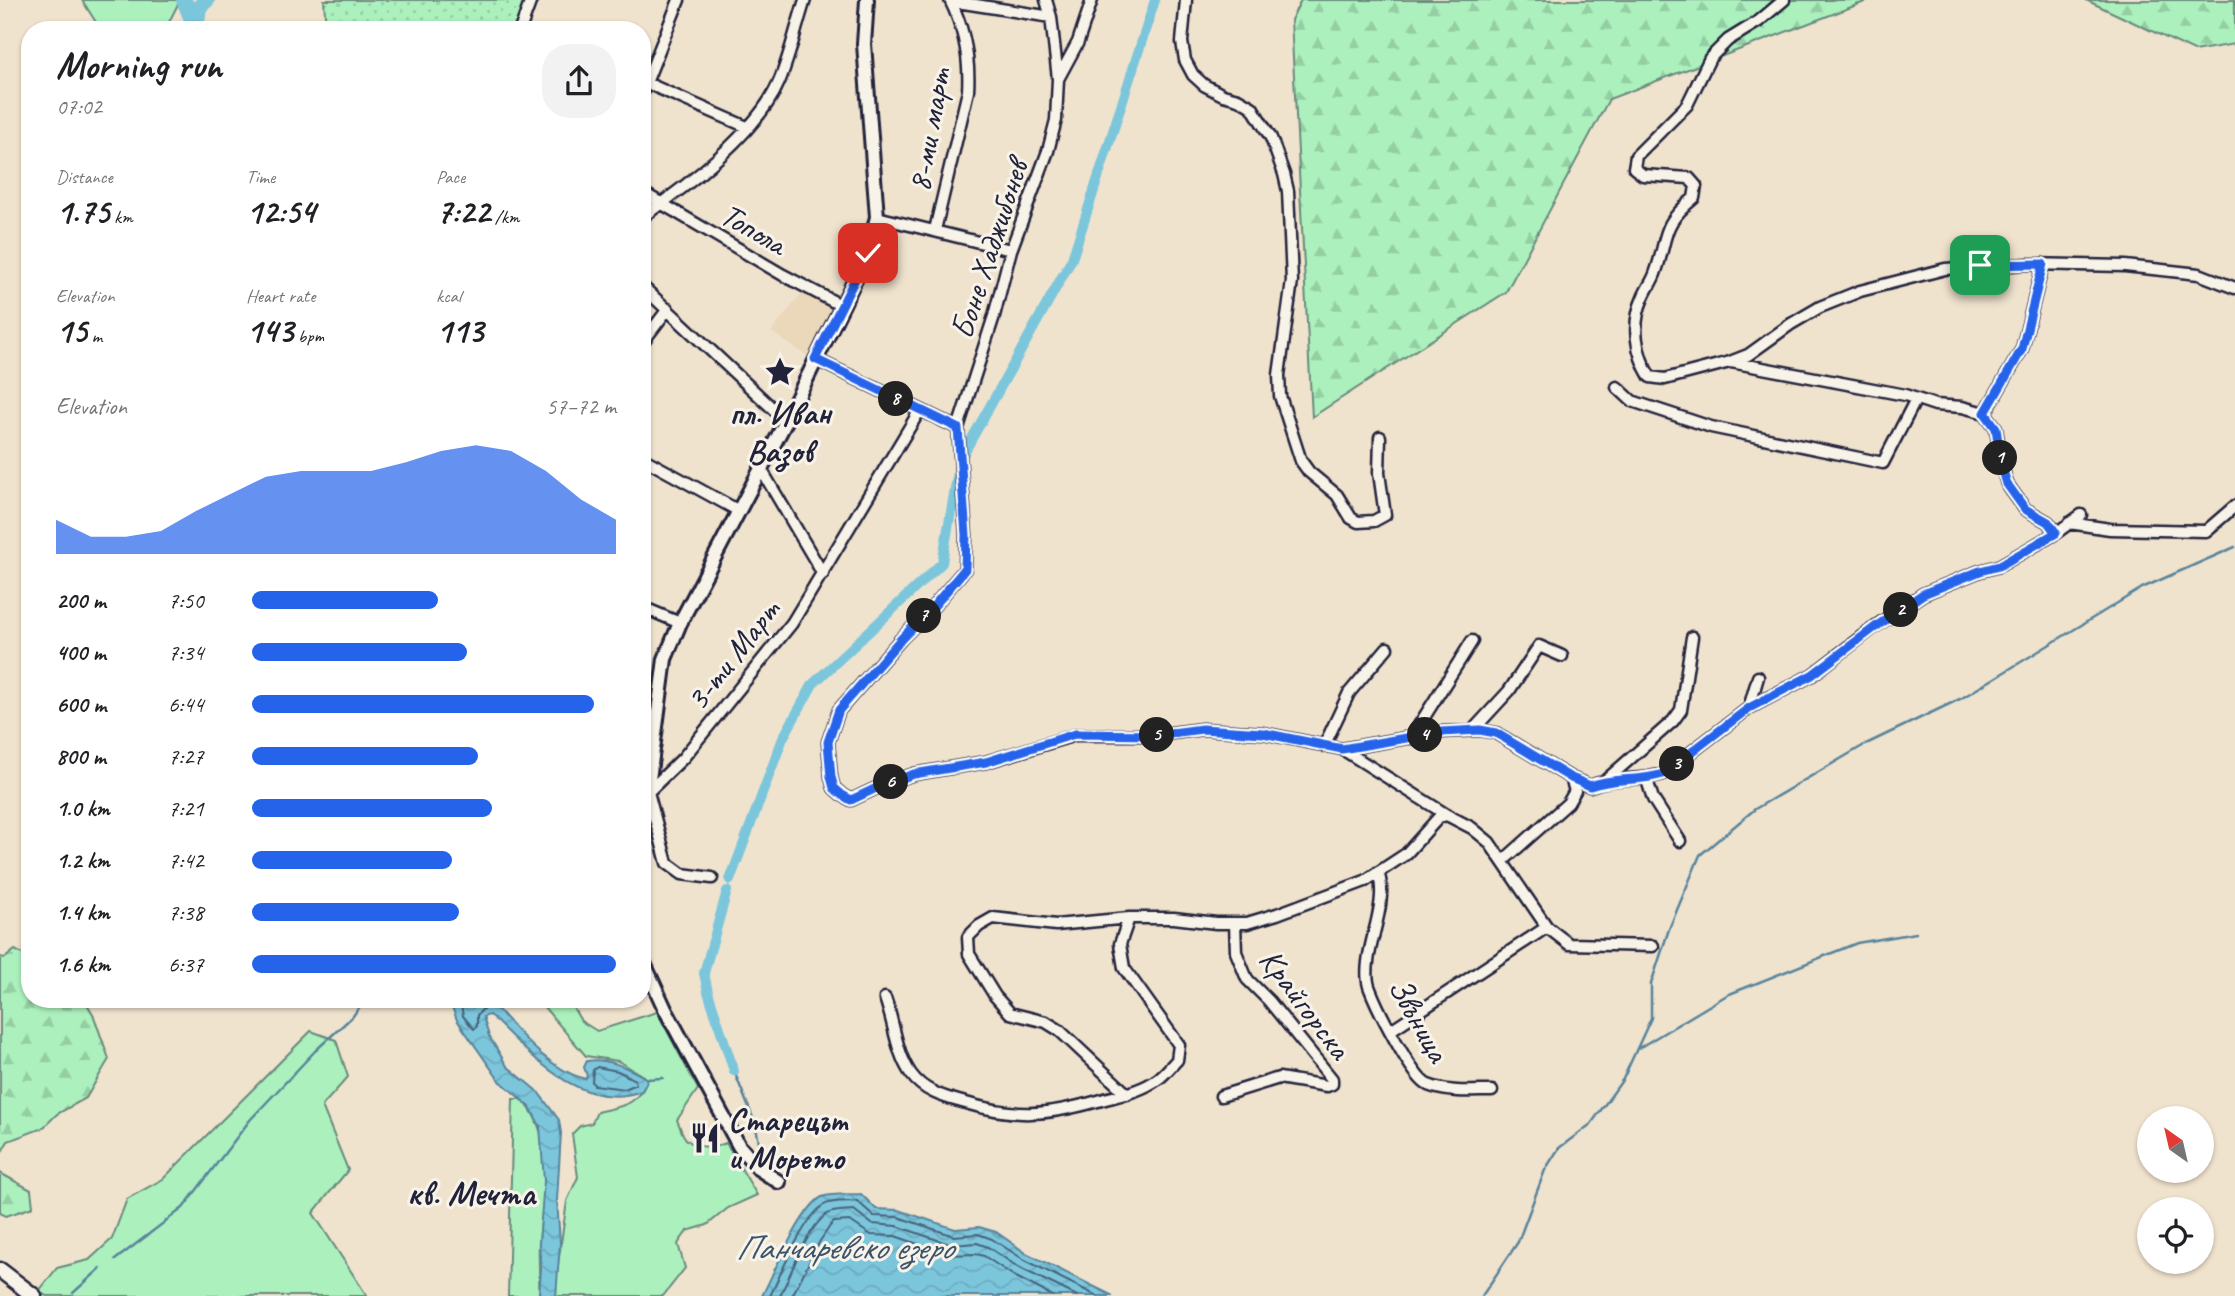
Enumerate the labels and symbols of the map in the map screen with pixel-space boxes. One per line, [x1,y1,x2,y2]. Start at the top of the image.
street label: 8-ми март [898,63,961,195]
street label: Боне Хаджибонев [940,149,1039,344]
street label: Топола [713,193,796,266]
pin [838,223,898,283]
pin [1950,235,2010,295]
place icon: пл. Иван Вазов [763,355,797,389]
pin: 8 [878,382,914,416]
place label: пл. Иван Вазов [729,392,833,473]
pin: 1 [1982,440,2018,476]
street label: 3-ти Март [676,589,790,719]
pin: 2 [1884,592,1918,628]
pin: 7 [906,598,942,634]
pin: 5 [1140,718,1174,752]
pin: 4 [1408,718,1442,752]
pin: 3 [1660,746,1694,782]
pin: 6 [874,764,908,800]
street label: Крайгорска [1250,940,1362,1069]
street label: Звъница [1379,970,1460,1071]
place label: Старецът и Морето [728,1099,849,1179]
north arrow [2137,1106,2214,1183]
restaurant icon: Старецът и Морето [688,1121,722,1155]
district label: кв. Мечта [407,1171,538,1216]
water label: Панчаревско езеро [736,1225,957,1270]

